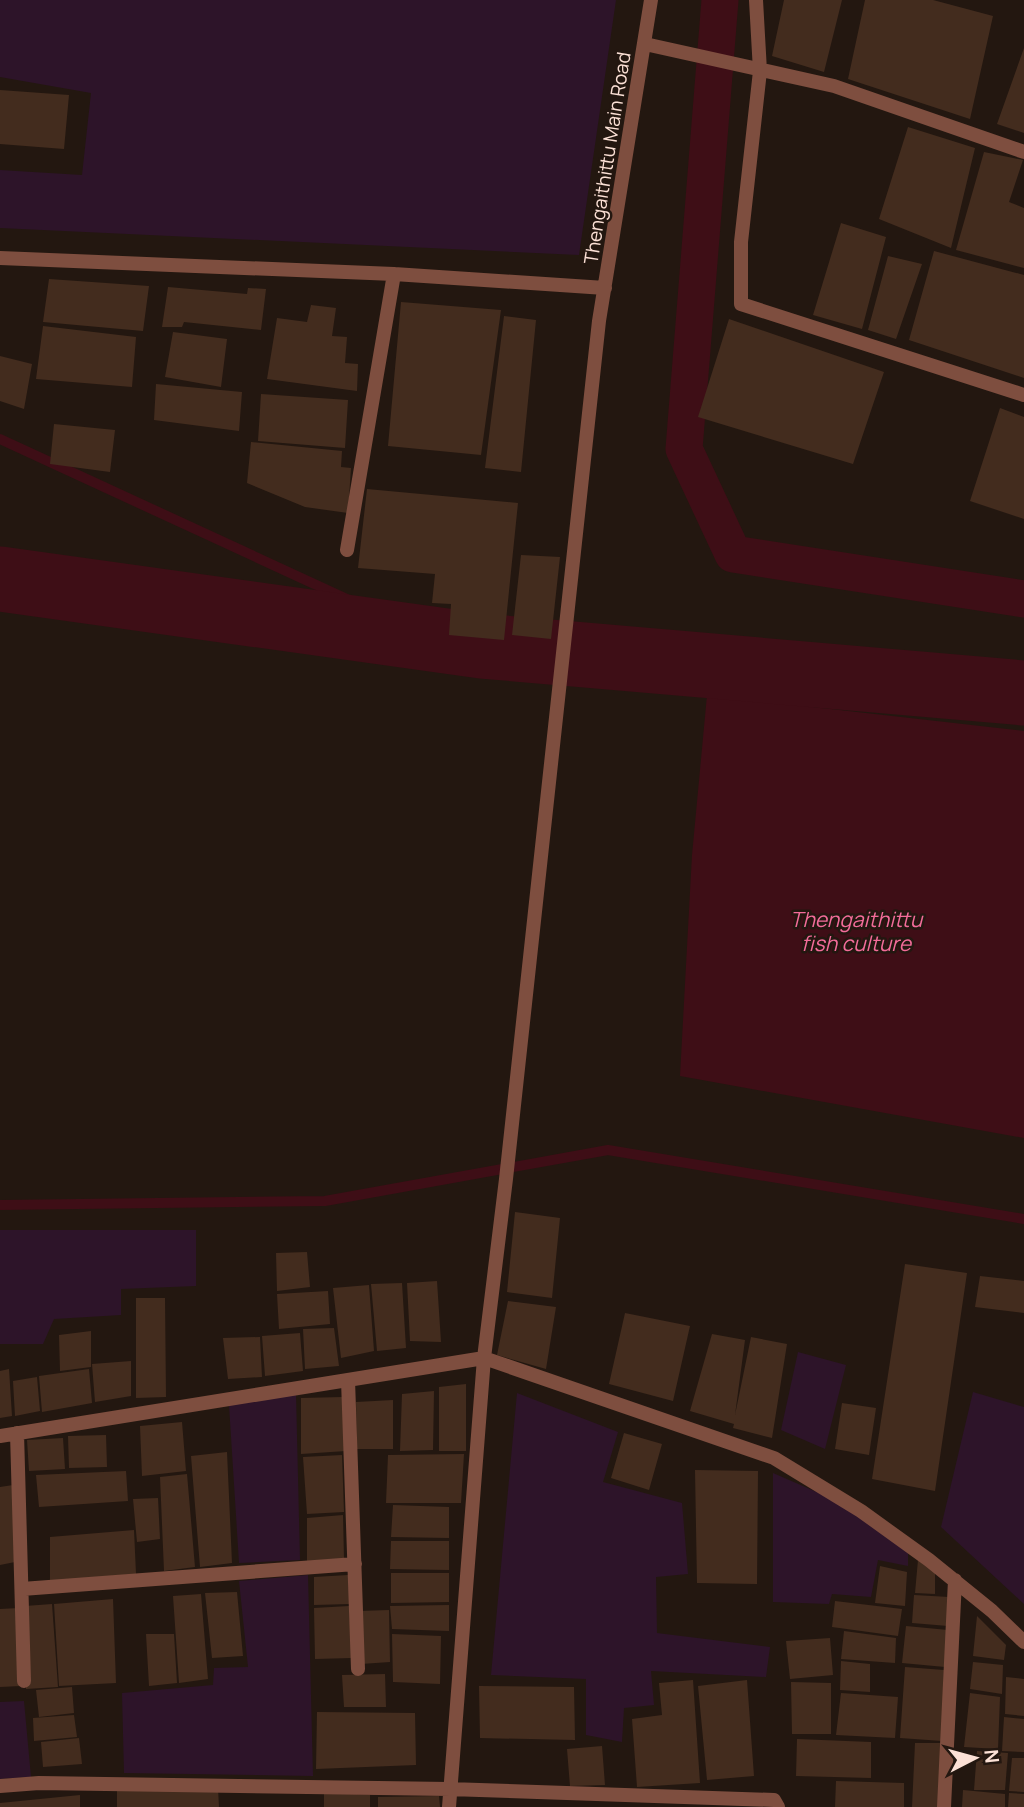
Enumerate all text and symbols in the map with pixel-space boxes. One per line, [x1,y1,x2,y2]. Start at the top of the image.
street label: Thengaithittu Main Road [577,50,637,266]
water label: Thengaithittu fish culture [790,905,924,957]
north arrow [940,1723,1010,1793]
text: N [978,1748,1006,1764]

